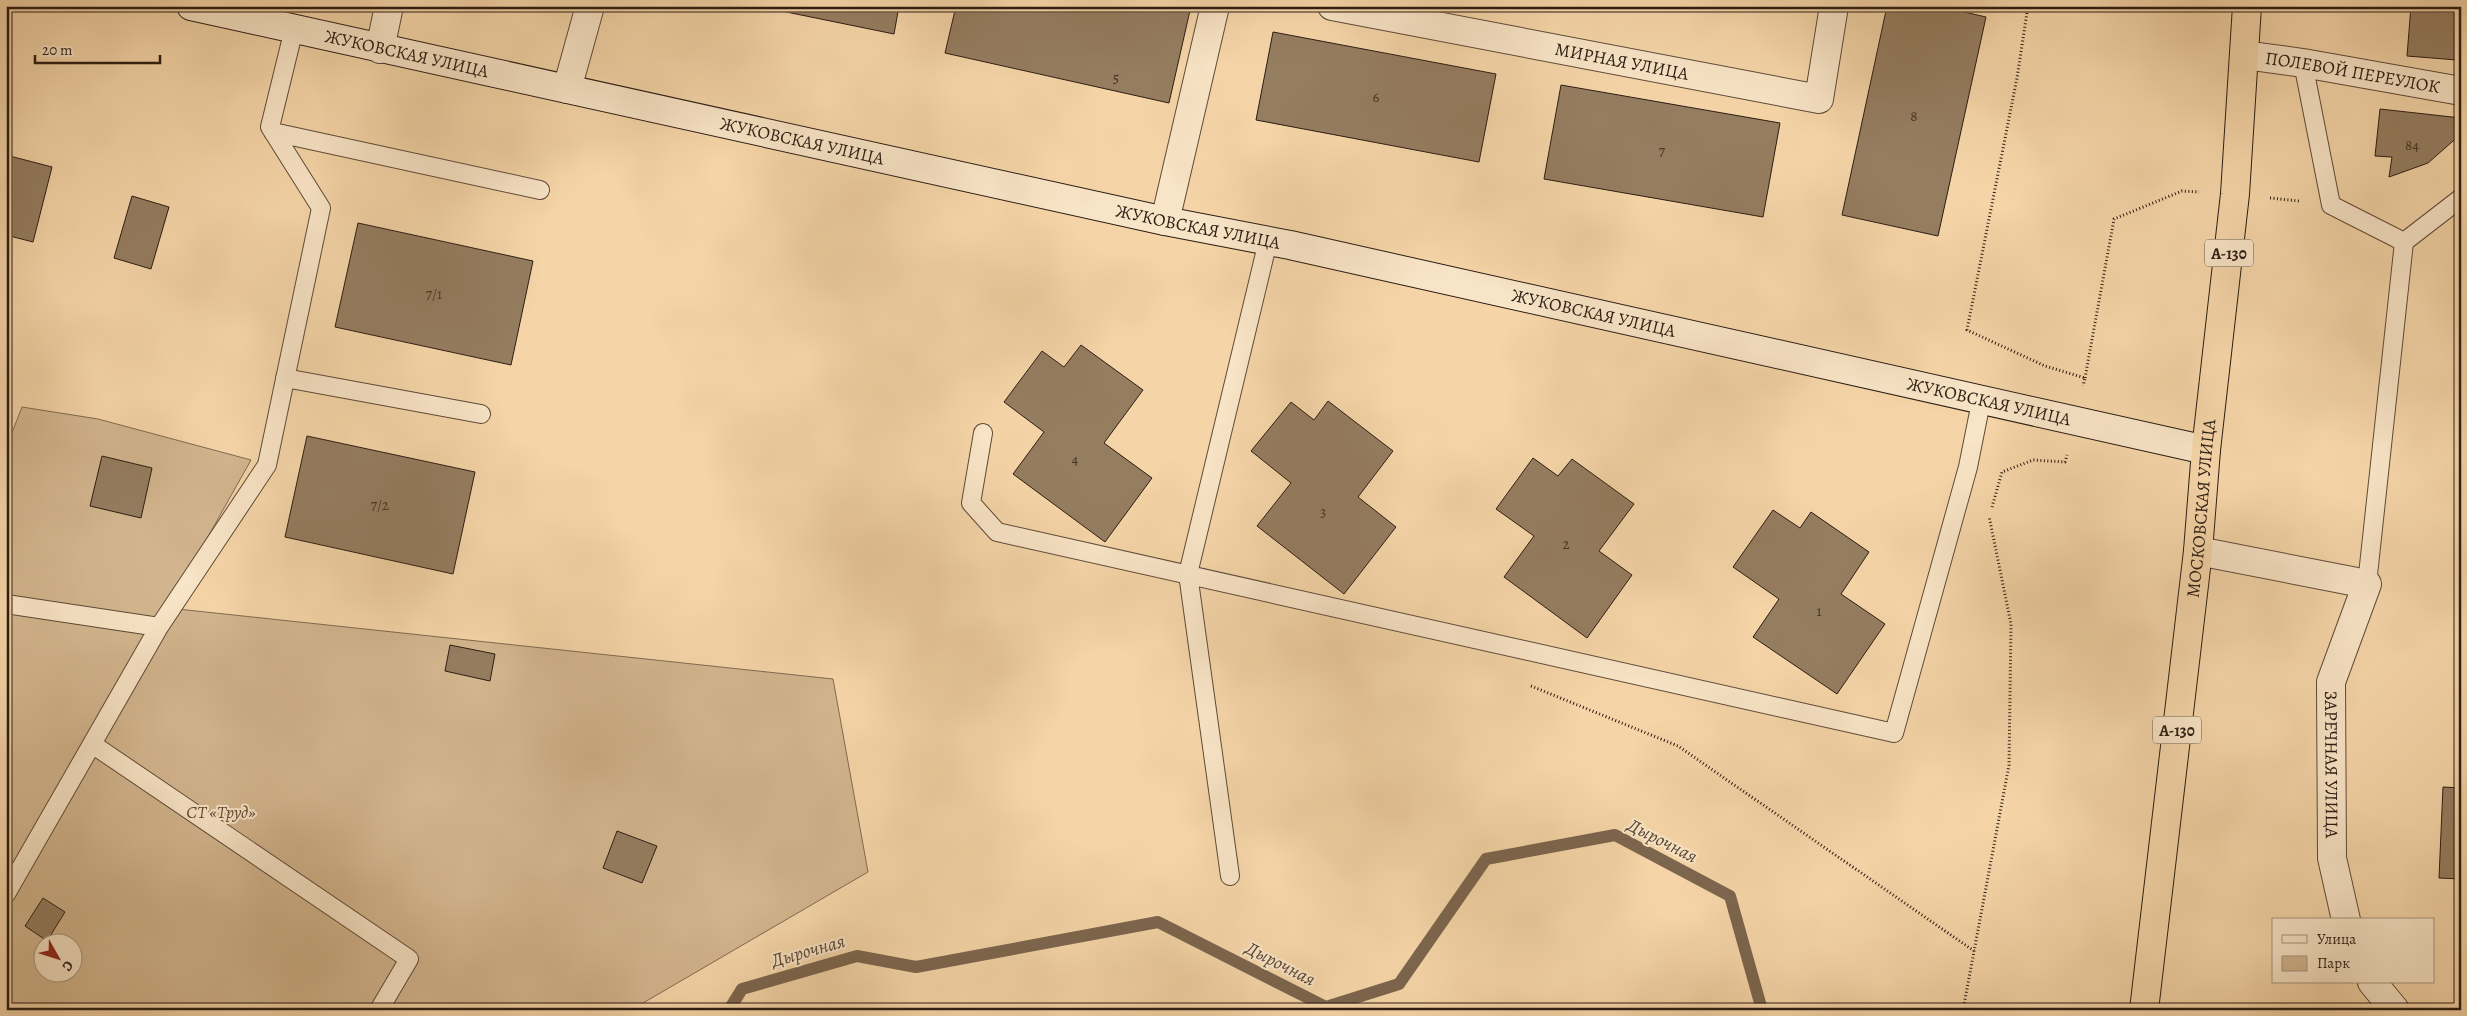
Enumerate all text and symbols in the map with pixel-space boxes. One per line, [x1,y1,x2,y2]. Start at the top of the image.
street label: ЖУКОВСКАЯ УЛИЦА [323,24,491,83]
scale bar [35,32,160,64]
street label: МИРНАЯ УЛИЦА [1553,37,1691,86]
text: 20 m [42,40,73,60]
street label: ПОЛЕВОЙ ПЕРЕУЛОК [2264,46,2442,99]
house number: 5 [1113,68,1119,88]
house number: 6 [1373,87,1380,107]
house number: 8 [1910,106,1918,126]
street label: ЖУКОВСКАЯ УЛИЦА [718,111,887,171]
house number: 84 [2405,135,2419,155]
house number: 7 [1659,141,1666,161]
street label: ЖУКОВСКАЯ УЛИЦА [1114,198,1283,255]
road number: А-130 [2205,240,2253,266]
street label: ЖУКОВСКАЯ УЛИЦА [1510,283,1678,343]
house number: 7/1 [426,284,442,304]
street label: ЖУКОВСКАЯ УЛИЦА [1905,371,2074,432]
street label: МОСКОВСКАЯ УЛИЦА [2181,417,2221,599]
house number: 4 [1072,449,1079,469]
house number: 7/2 [371,495,389,515]
house number: 3 [1320,502,1326,522]
house number: 2 [1562,534,1570,554]
house number: 1 [1816,601,1822,621]
street label: ЗАРЕЧНАЯ УЛИЦА [2319,691,2344,839]
road number: А-130 [2153,716,2201,744]
park label: СТ «Труд» [186,800,256,824]
water label: Дырочная [1621,811,1702,870]
legend [2272,918,2434,984]
water label: Дырочная [767,928,848,974]
text: Улица [2317,929,2356,949]
north arrow [32,934,82,984]
water label: Дырочная [1239,934,1320,993]
text: Парк [2317,953,2350,973]
text: С [57,957,78,975]

